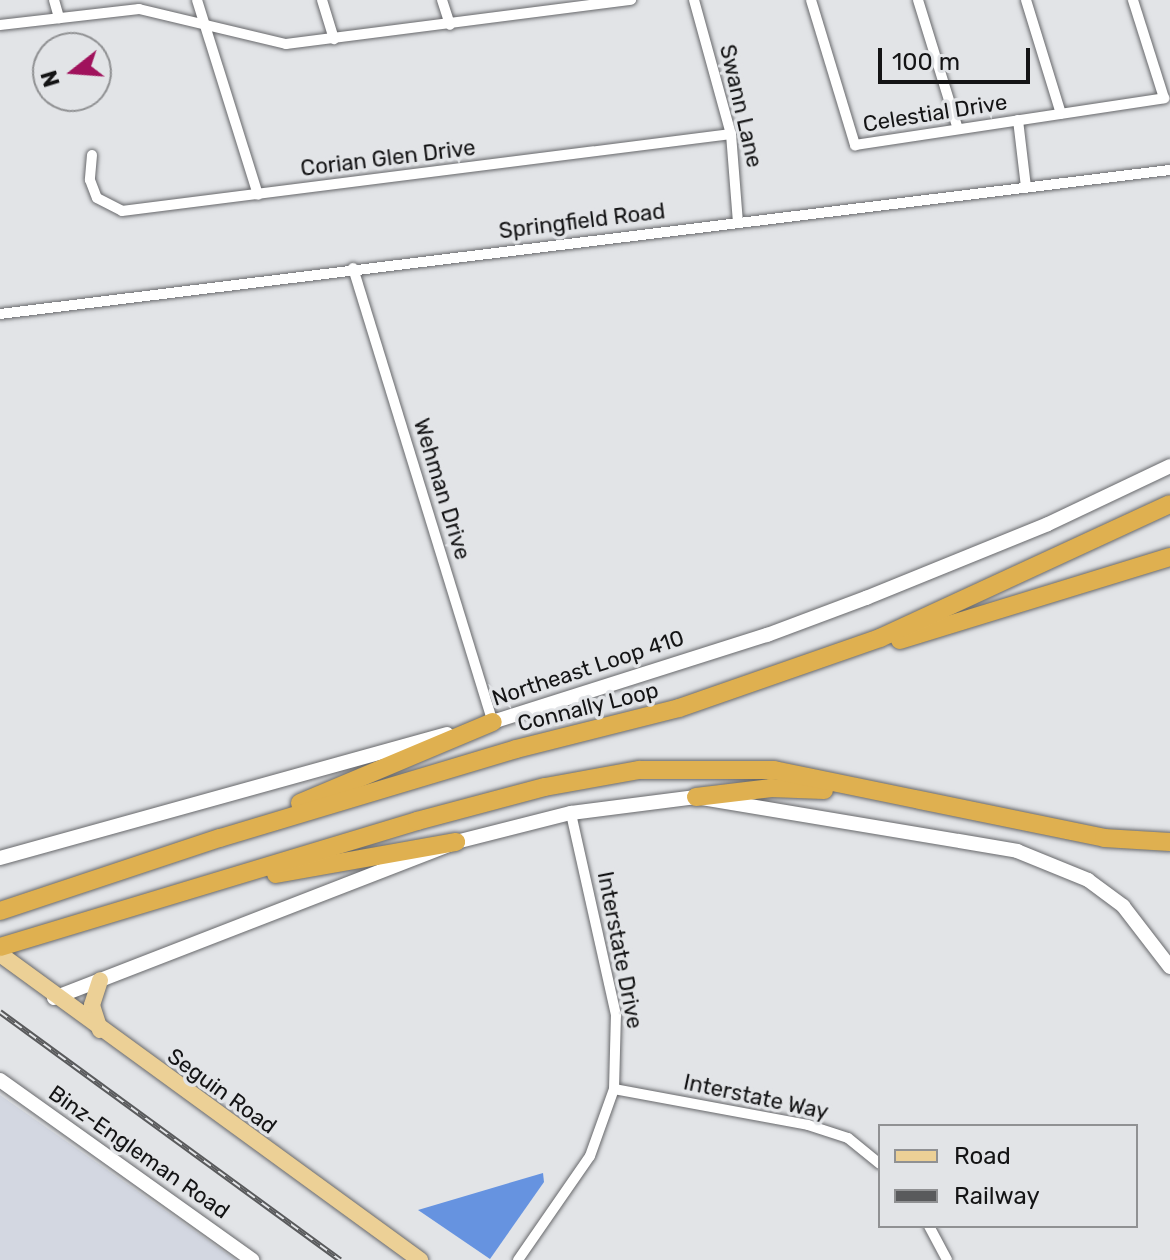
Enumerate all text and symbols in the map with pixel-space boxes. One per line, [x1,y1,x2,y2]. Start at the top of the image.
north arrow [32,32,112,112]
scale bar [882,32,1034,82]
street label: Swann Lane [714,42,768,170]
text: 100 m [892,48,960,76]
text: N [35,67,66,90]
street label: Celestial Drive [861,89,1009,137]
street label: Corian Glen Drive [299,134,477,182]
street label: Springfield Road [497,198,667,244]
street label: Wehman Drive [408,415,476,563]
street label: Northeast Loop 410 [489,624,687,712]
street label: Connally Loop [515,677,661,737]
street label: Interstate Drive [592,869,648,1031]
street label: Seguin Road [162,1043,282,1139]
street label: Interstate Way [681,1069,831,1125]
street label: Binz-Engleman Road [44,1080,234,1224]
legend [878,1124,1138,1228]
text: Road [954,1142,1011,1170]
text: Railway [954,1182,1040,1210]

